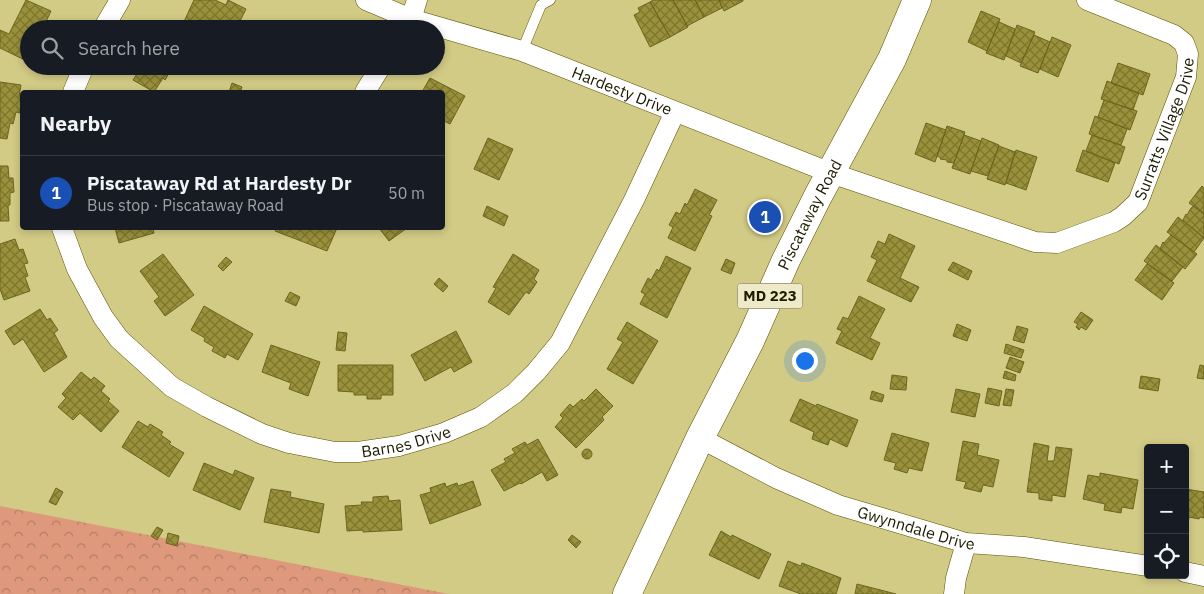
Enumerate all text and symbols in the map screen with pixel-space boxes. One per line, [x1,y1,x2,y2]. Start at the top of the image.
search box [20,20,445,75]
icon: search [38,34,66,62]
text: Search here [78,36,180,60]
street label: Surratts Village Drive [1130,57,1198,203]
street label: Hardesty Drive [569,62,675,119]
text: Nearby [40,109,111,137]
street label: Piscataway Road [773,156,846,273]
text: Piscataway Rd at Hardesty Dr [87,171,352,195]
text: 1 [51,183,61,203]
text: 50 m [388,183,425,203]
text: Bus stop · Piscataway Road [87,195,284,215]
pin: 1 [749,198,781,236]
road number: MD 223 [738,284,802,308]
your location [792,348,818,374]
street label: Barnes Drive [360,421,454,461]
map controls [1144,444,1189,579]
button: + [1144,444,1189,489]
button: − [1144,489,1189,534]
street label: Gwynndale Drive [855,501,976,554]
button: locate [1144,534,1189,579]

